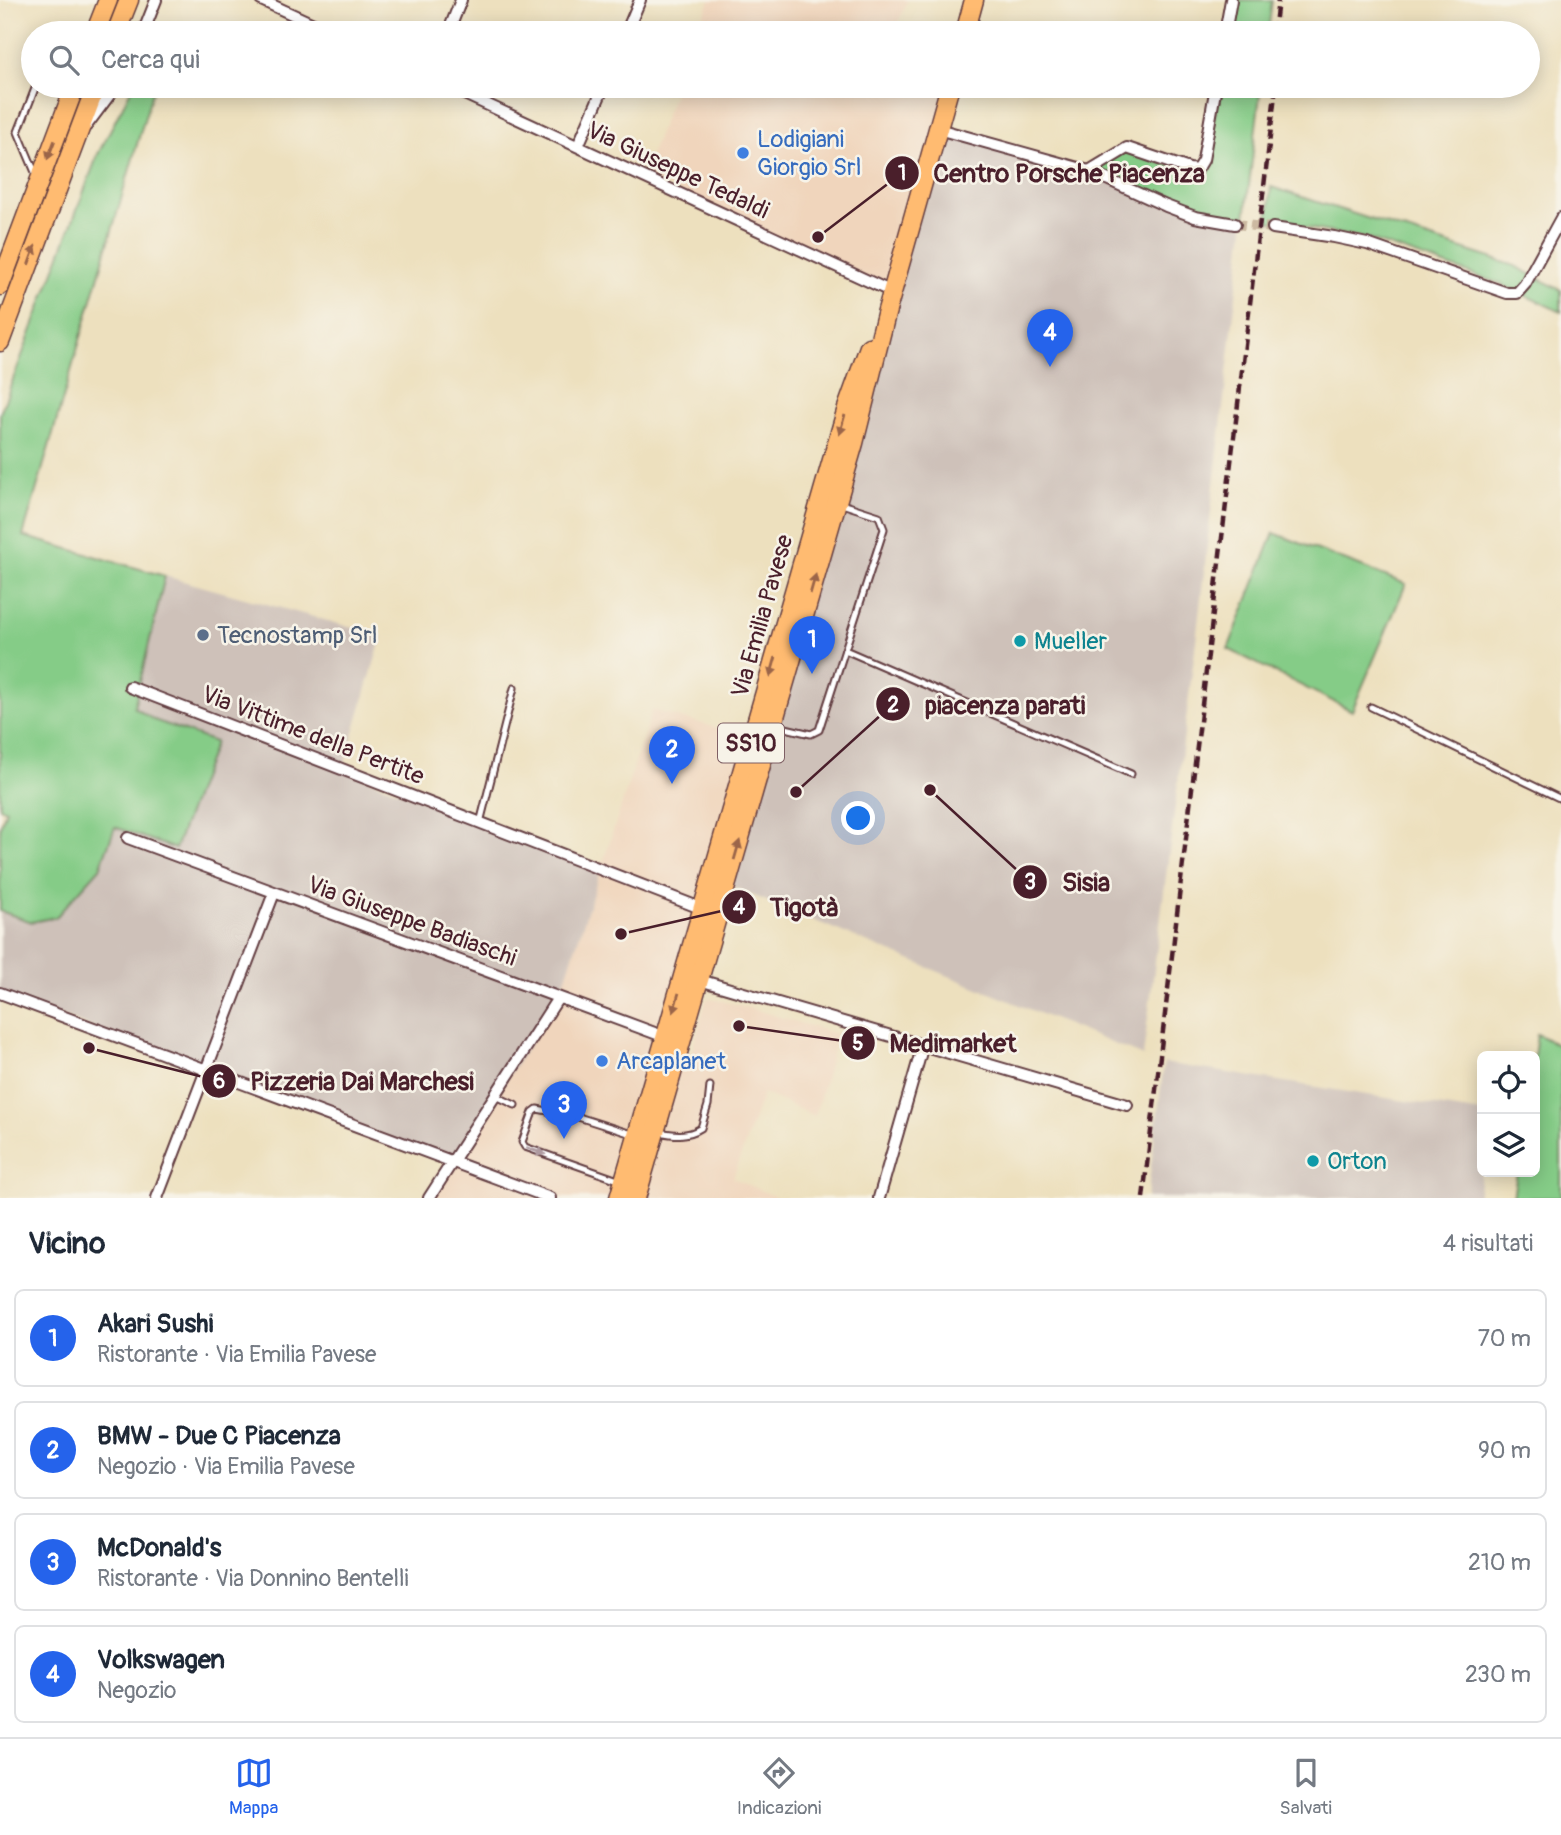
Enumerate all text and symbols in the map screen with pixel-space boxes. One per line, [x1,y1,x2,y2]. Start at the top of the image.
search box [21,21,1540,98]
icon: search [45,41,83,79]
text: Cerca qui [101,44,200,76]
street label: Via Giuseppe Tedaldi [582,115,774,225]
place label: Lodigiani Giorgio Srl [757,125,861,182]
one-way arrow [46,139,57,160]
marker: Lodigiani Giorgio Srl [735,145,751,161]
callout: Centro Porsche Piacenza [885,149,1219,196]
text: Centro Porsche Piacenza [933,158,1205,190]
text: 1 [898,160,906,187]
one-way arrow [27,244,38,265]
pin: 4 [1027,309,1073,367]
one-way arrow [837,414,847,435]
street label: Via Emilia Pavese [725,531,800,701]
one-way arrow [809,574,819,595]
pin: 1 [789,616,835,674]
place label: Tecnostamp Srl [217,621,378,650]
marker: Tecnostamp Srl [195,627,211,643]
place label: Mueller [1034,627,1107,656]
marker: Mueller [1012,633,1028,649]
one-way arrow [768,657,778,678]
street label: Via Vittime della Pertite [198,680,428,791]
callout: piacenza parati [875,681,1099,728]
text: piacenza parati [925,690,1086,722]
text: 2 [887,692,899,719]
road number: SS10 [718,723,784,762]
pin: 2 [649,726,695,784]
your location [841,801,875,835]
one-way arrow [732,839,742,860]
callout: Sisia [1013,859,1124,906]
text: Sisia [1062,867,1110,899]
text: 3 [1024,869,1036,896]
street label: Via Giuseppe Badiaschi [303,870,520,973]
callout: Tigotà [721,883,853,930]
text: Tigotà [769,892,838,924]
text: 4 [733,894,746,921]
one-way arrow [670,992,681,1014]
callout: Medimarket [840,1020,1030,1067]
text: Medimarket [890,1028,1017,1060]
text: 5 [852,1030,864,1057]
place label: Arcaplanet [616,1047,726,1076]
map controls [1477,1051,1540,1177]
button: locate [1477,1051,1540,1114]
marker: Arcaplanet [594,1053,610,1069]
callout: Pizzeria Dai Marchesi [201,1058,488,1105]
text: Pizzeria Dai Marchesi [250,1066,474,1098]
text: 6 [213,1068,225,1095]
pin: 3 [541,1081,587,1139]
button: layers [1477,1114,1540,1177]
one-way arrow [526,1146,547,1157]
place label: Orton [1327,1147,1387,1176]
marker: Orton [1305,1153,1321,1169]
text: Vicino [28,1225,105,1262]
text: 4 risultati [1443,1229,1533,1258]
text: Akari Sushi [97,1308,213,1340]
text: 1 [49,1324,58,1353]
text: 70 m [1478,1324,1531,1353]
text: Ristorante · Via Emilia Pavese [97,1340,376,1369]
text: BMW - Due C Piacenza [97,1420,341,1452]
text: 2 [47,1436,59,1465]
text: 90 m [1478,1436,1531,1465]
text: Negozio · Via Emilia Pavese [97,1452,355,1481]
text: McDonald's [97,1532,221,1564]
text: 3 [47,1548,59,1577]
text: 210 m [1468,1548,1531,1577]
text: Ristorante · Via Donnino Bentelli [97,1564,409,1593]
text: Volkswagen [97,1644,225,1676]
text: 4 [46,1660,60,1689]
text: 230 m [1465,1660,1531,1689]
text: Negozio [97,1676,176,1705]
tab: Mappa [229,1754,278,1820]
tab: Indicazioni [737,1754,821,1820]
tab: Salvati [1280,1754,1332,1820]

